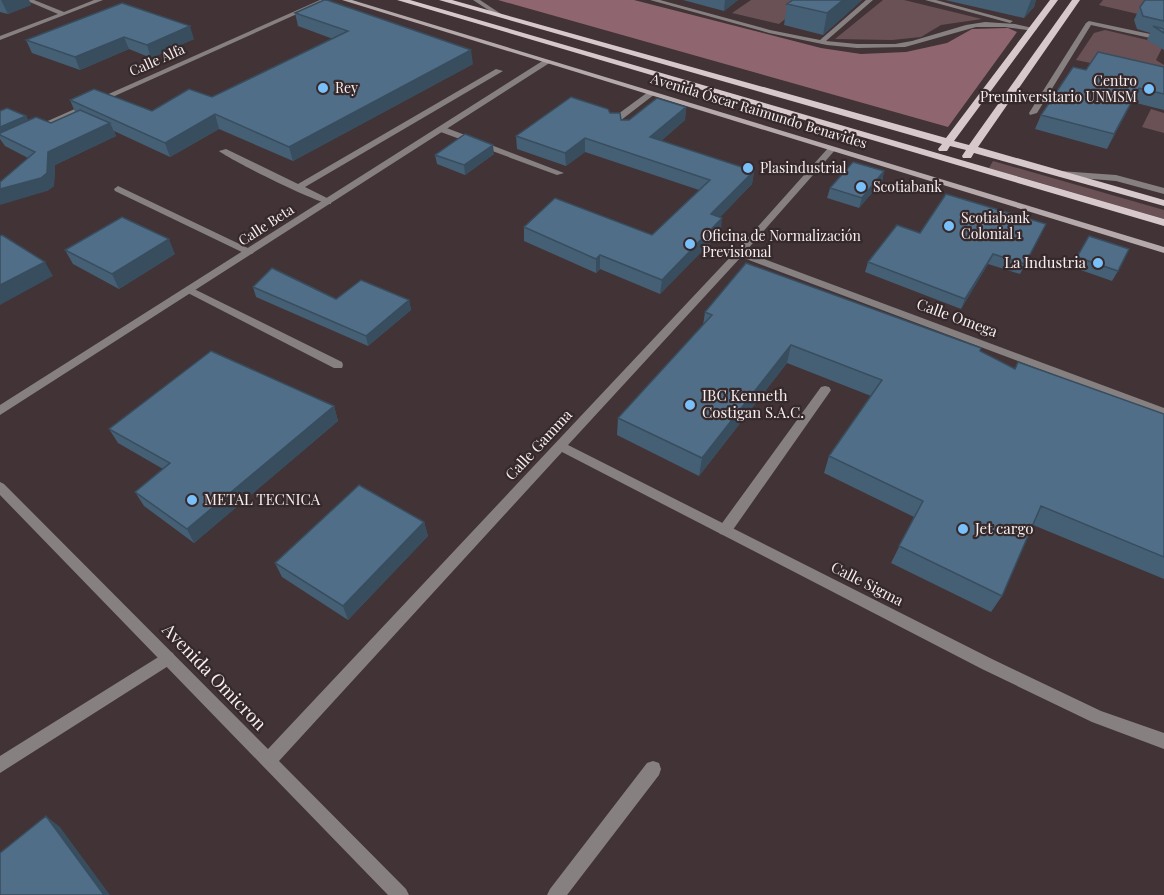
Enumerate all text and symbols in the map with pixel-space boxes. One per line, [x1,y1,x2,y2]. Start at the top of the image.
street label: Calle Alfa [126,39,188,80]
street label: Avenida Óscar Raimundo Benavides [648,68,870,153]
place label: Centro Preuniversitario UNMSM [980,71,1137,106]
place label: Rey [335,78,358,97]
marker: Rey [316,81,330,95]
marker: Centro Preuniversitario UNMSM [1142,82,1156,96]
place label: Plasindustrial [760,158,847,177]
marker: Plasindustrial [741,161,755,175]
place label: Scotiabank [873,177,942,196]
marker: Scotiabank [854,180,868,194]
street label: Calle Beta [234,200,297,250]
place label: Scotiabank Colonial 1 [961,208,1030,243]
marker: Scotiabank Colonial 1 [942,219,956,233]
place label: Oficina de Normalización Previsional [702,226,861,261]
marker: Oficina de Normalización Previsional [683,237,697,251]
place label: La Industria [1004,252,1087,272]
marker: La Industria [1091,256,1105,270]
street label: Calle Omega [914,293,1001,341]
place label: IBC Kenneth Costigan S.A.C. [702,385,804,422]
marker: IBC Kenneth Costigan S.A.C. [683,398,697,412]
street label: Calle Gamma [500,404,576,484]
place label: METAL TECNICA [204,489,321,509]
marker: METAL TECNICA [185,493,199,507]
place label: Jet cargo [974,518,1033,538]
marker: Jet cargo [956,522,970,536]
street label: Calle Sigma [828,556,908,610]
street label: Avenida Omicron [157,617,272,735]

